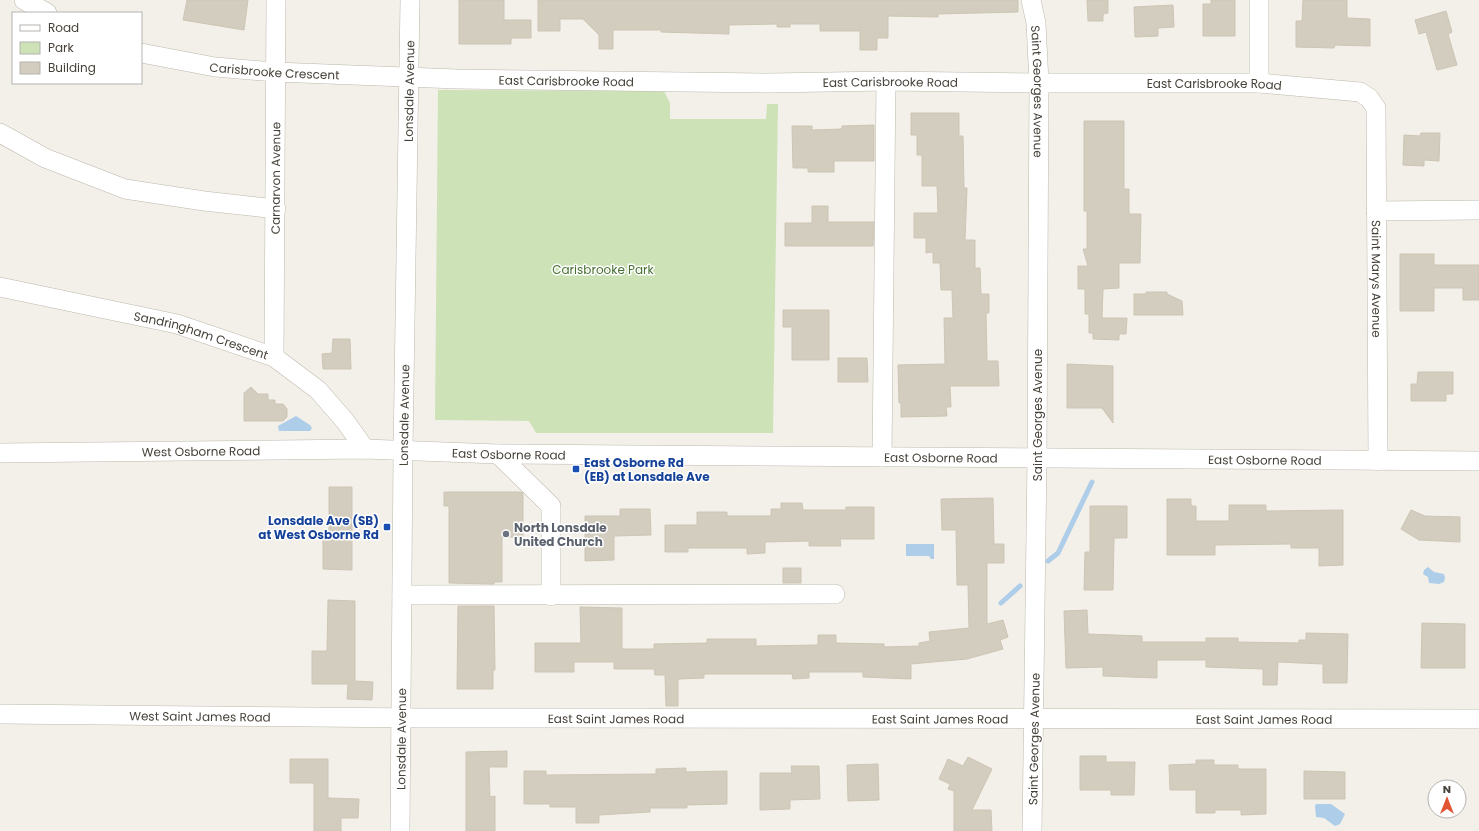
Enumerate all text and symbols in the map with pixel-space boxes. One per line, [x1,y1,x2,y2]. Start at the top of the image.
legend [12,12,142,84]
text: Road [48,19,79,36]
street label: Saint Georges Avenue [1028,25,1048,158]
text: Park [48,39,75,56]
street label: Lonsdale Avenue [399,40,418,142]
street label: Carisbrooke Crescent [208,58,340,83]
text: Building [48,59,96,76]
street label: East Carisbrooke Road [499,71,634,90]
street label: East Carisbrooke Road [823,72,958,91]
street label: East Carisbrooke Road [1147,74,1283,94]
street label: Carnarvon Avenue [266,122,284,234]
street label: Saint Marys Avenue [1368,220,1386,338]
park label: Carisbrooke Park [552,261,655,278]
street label: Sandringham Crescent [132,307,271,363]
street label: Saint Georges Avenue [1029,349,1046,481]
street label: Lonsdale Avenue [394,364,413,466]
street label: West Osborne Road [142,442,260,460]
street label: East Osborne Road [452,444,566,463]
street label: East Osborne Road [884,448,998,466]
street label: East Osborne Road [1208,451,1322,468]
place label: East Osborne Rd (EB) at Lonsdale Ave [584,454,710,485]
marker: East Osborne Rd (EB) at Lonsdale Ave [571,464,581,474]
place label: Lonsdale Ave (SB) at West Osborne Rd [258,512,379,543]
place label: North Lonsdale United Church [514,519,607,550]
marker: Lonsdale Ave (SB) at West Osborne Rd [382,522,392,532]
marker: North Lonsdale United Church [501,529,511,539]
street label: Saint Georges Avenue [1024,673,1044,805]
street label: Lonsdale Avenue [392,688,410,790]
street label: West Saint James Road [129,707,271,725]
street label: East Saint James Road [548,710,684,727]
street label: East Saint James Road [872,710,1008,727]
street label: East Saint James Road [1196,710,1332,727]
north arrow [1427,779,1467,819]
text: N [1443,781,1451,797]

